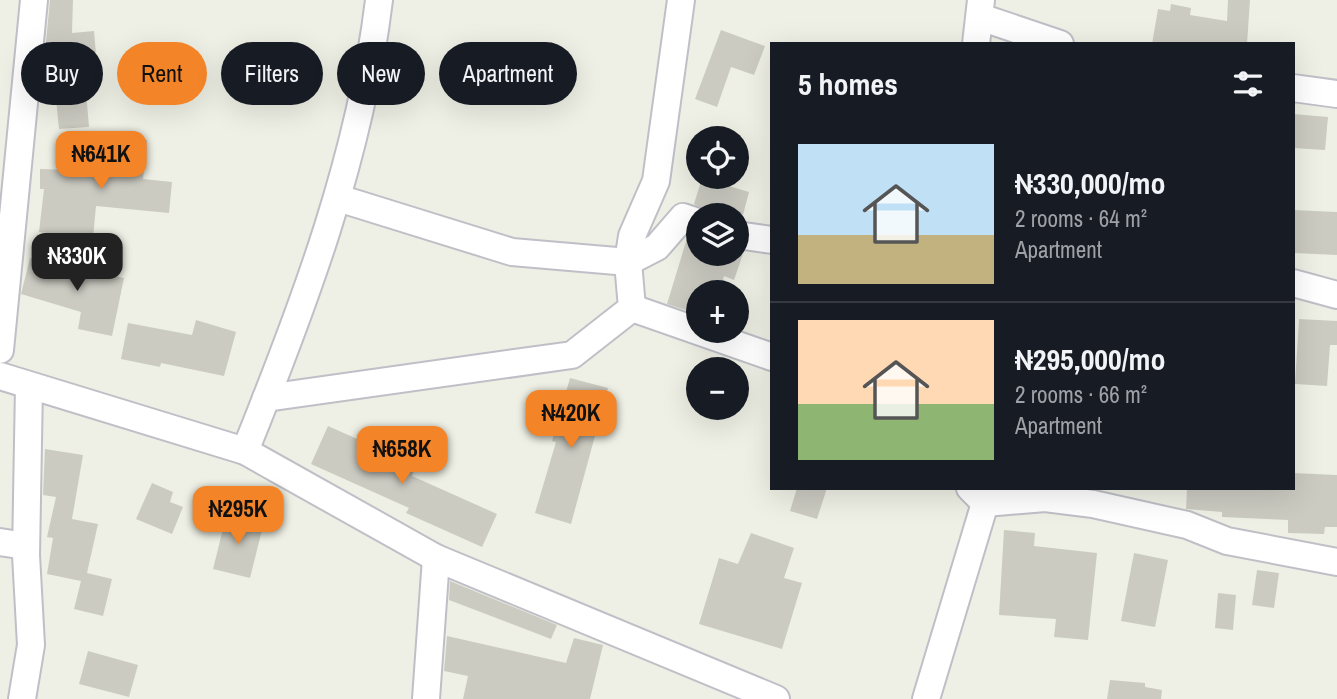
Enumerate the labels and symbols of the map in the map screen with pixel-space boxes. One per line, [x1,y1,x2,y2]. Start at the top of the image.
pin: ₦641K [52,132,150,191]
pin: ₦330K [28,233,126,293]
pin: ₦420K [522,391,620,450]
pin: ₦658K [353,426,451,486]
pin: ₦295K [189,486,287,546]

